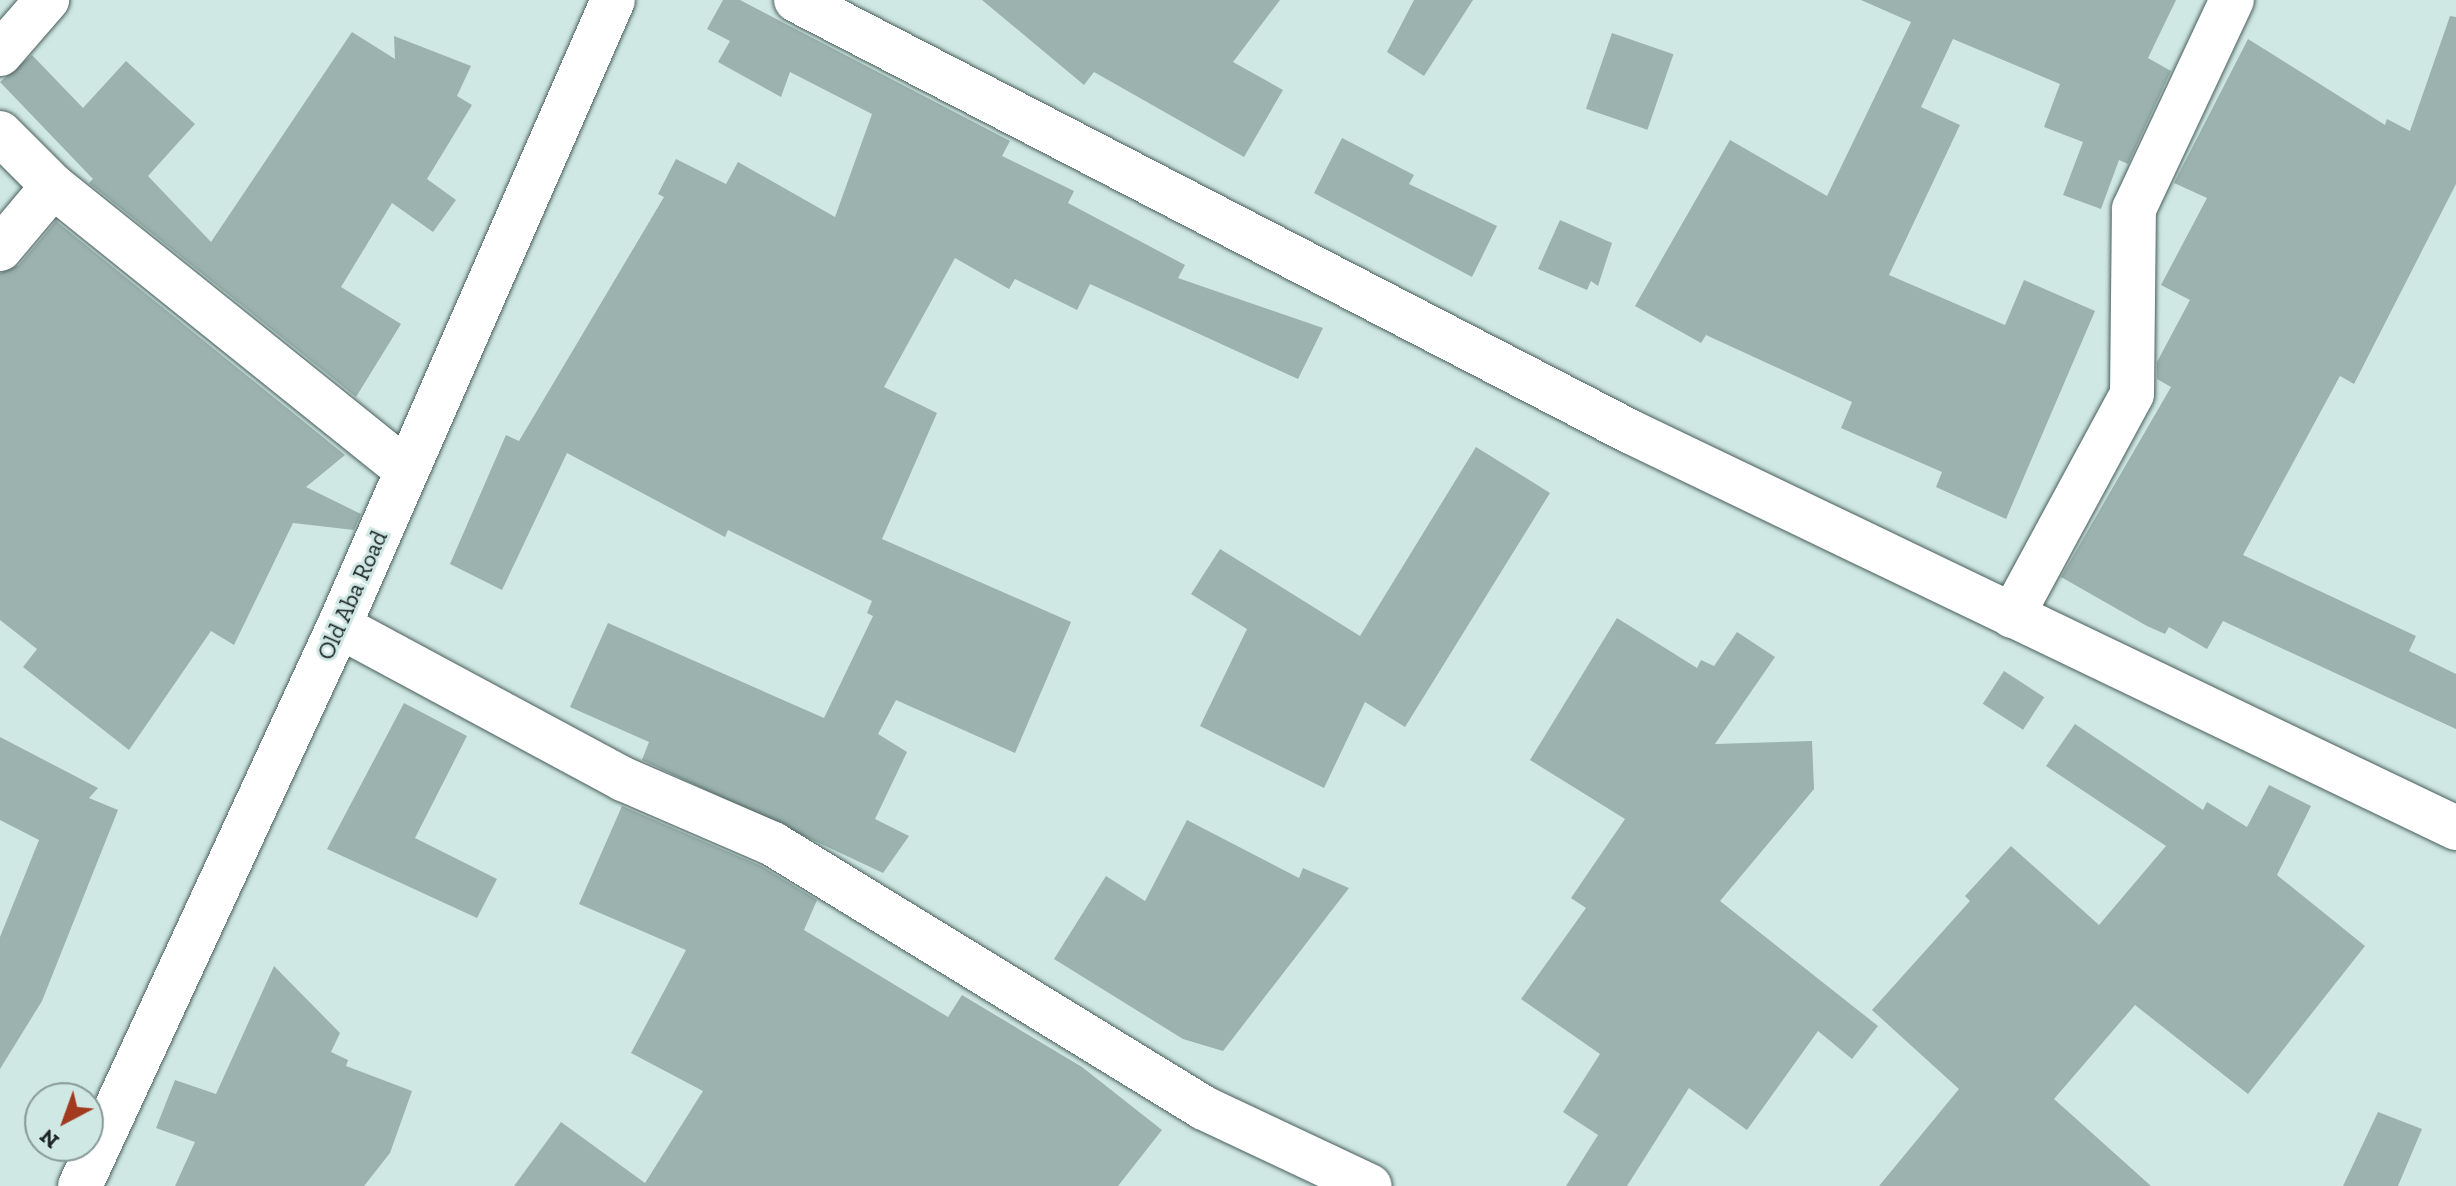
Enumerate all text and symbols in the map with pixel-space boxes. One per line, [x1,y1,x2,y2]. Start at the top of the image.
street label: Old Aba Road [311,526,393,664]
north arrow [24,1082,104,1162]
text: N [34,1123,64,1155]

